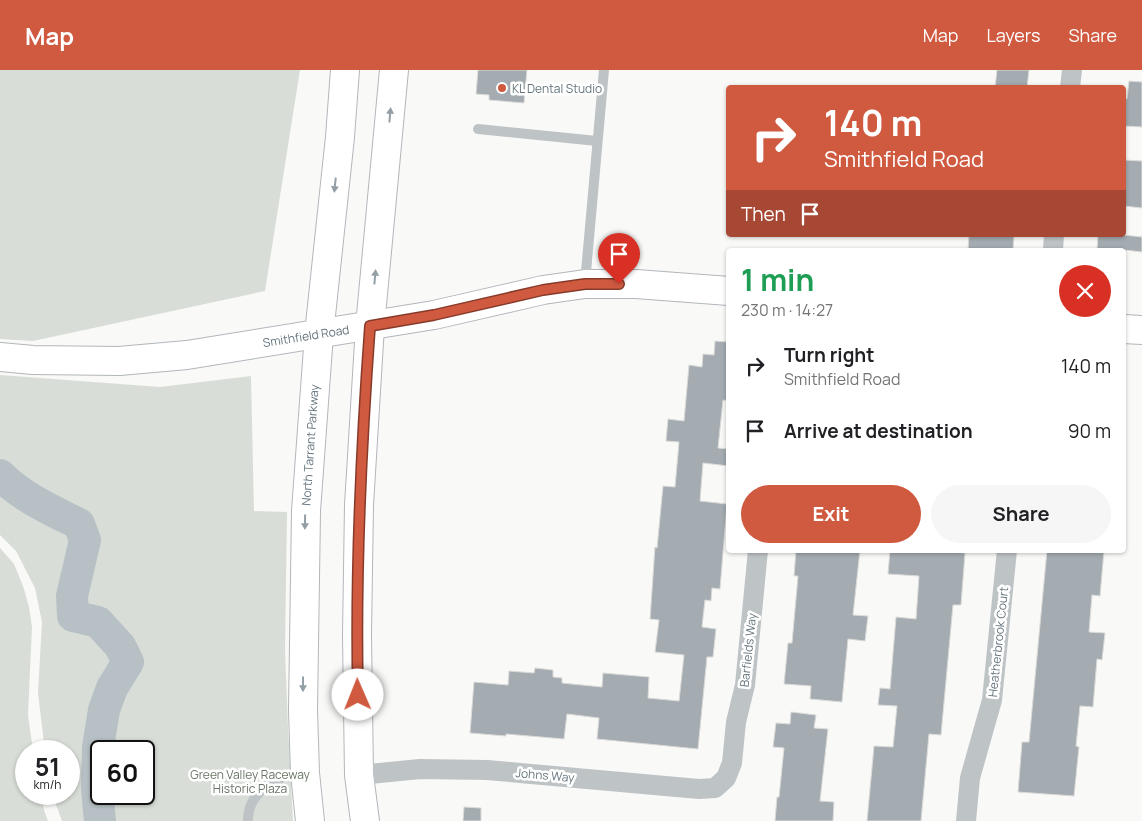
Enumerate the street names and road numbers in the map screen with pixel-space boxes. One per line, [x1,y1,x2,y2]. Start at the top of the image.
street label: Smithfield Road [262,321,350,351]
street label: North Tarrant Parkway [297,383,323,506]
street label: Heatherbrook Court [984,586,1012,698]
street label: Barfields Way [736,611,760,688]
street label: Johns Way [515,764,576,786]

